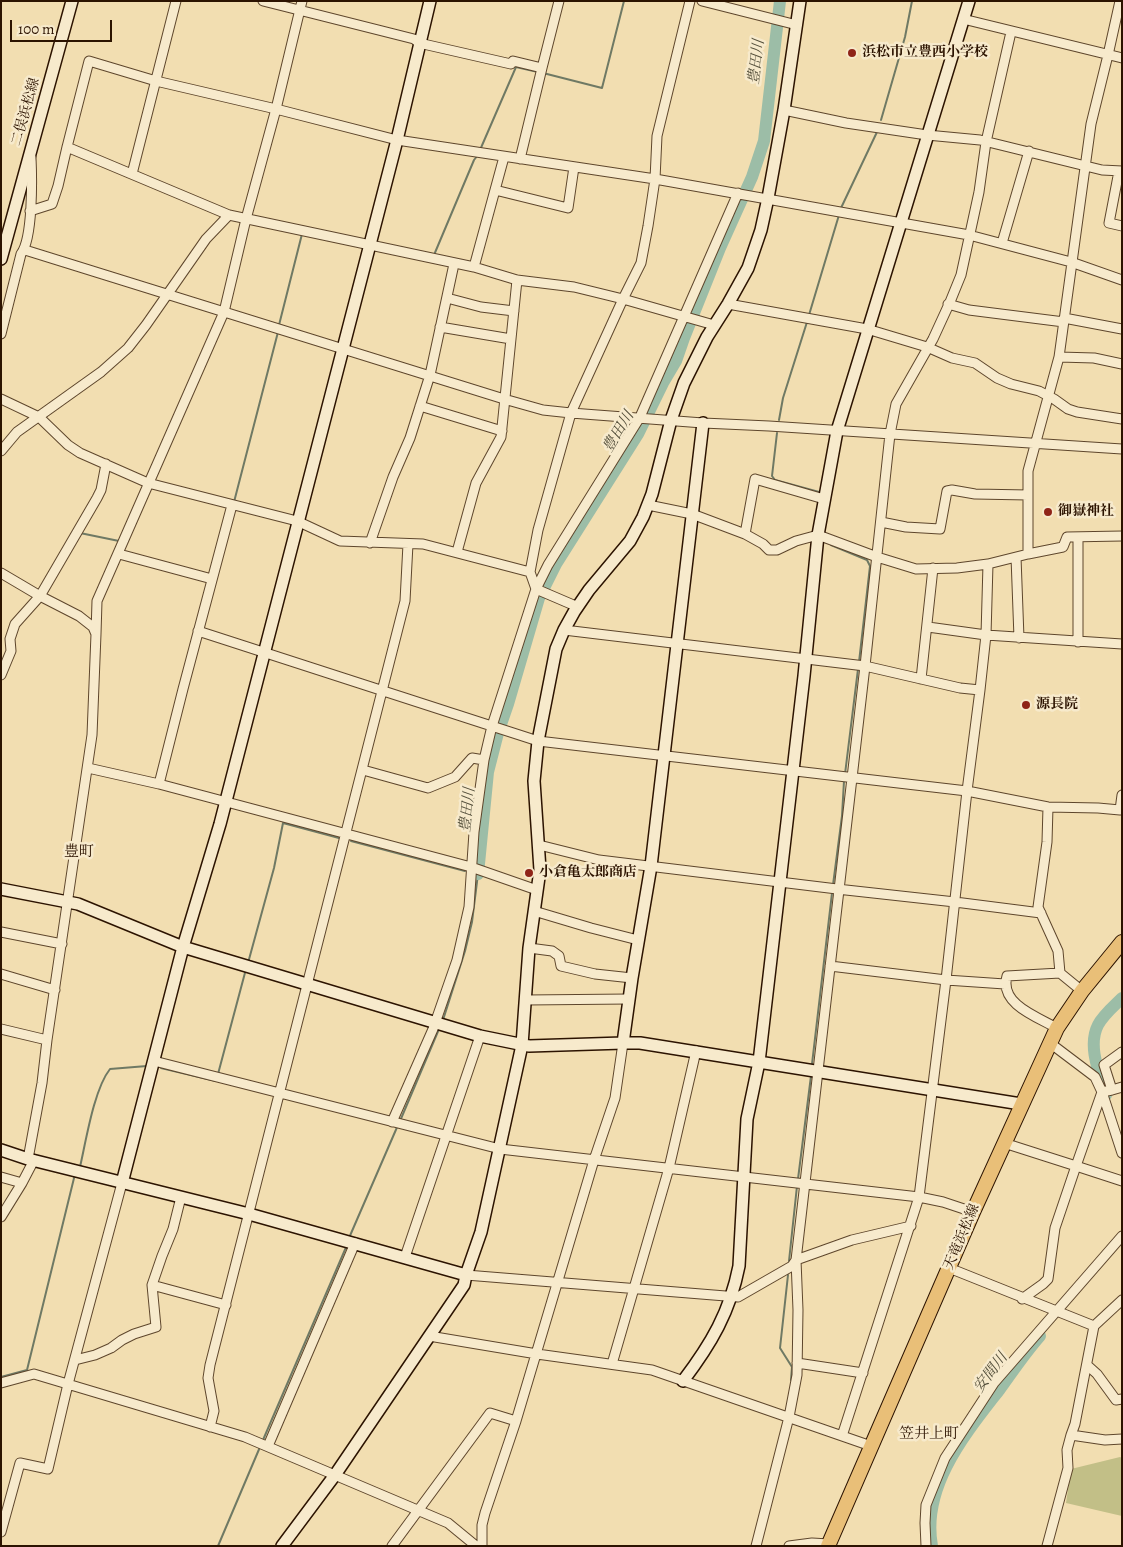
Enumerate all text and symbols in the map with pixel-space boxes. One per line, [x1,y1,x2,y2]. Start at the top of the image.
scale bar [12,10,115,42]
text: 100 m [18,19,55,39]
water label: 豊田川 [745,39,769,85]
place label: 浜松市立豊西小学校 [862,45,988,61]
marker: 浜松市立豊西小学校 [846,47,858,59]
street label: 二俣浜松線 [8,76,44,148]
water label: 豊田川 [600,408,638,456]
place label: 御嶽神社 [1058,504,1114,520]
marker: 御嶽神社 [1042,506,1054,518]
place label: 源長院 [1036,697,1078,713]
marker: 源長院 [1020,699,1032,711]
water label: 豊田川 [457,787,479,833]
district label: 豊町 [64,843,94,861]
place label: 小倉亀太郎商店 [539,865,637,881]
marker: 小倉亀太郎商店 [523,867,535,879]
street label: 天竜浜松線 [941,1202,983,1272]
water label: 安間川 [970,1350,1012,1396]
district label: 笠井上町 [899,1425,959,1443]

